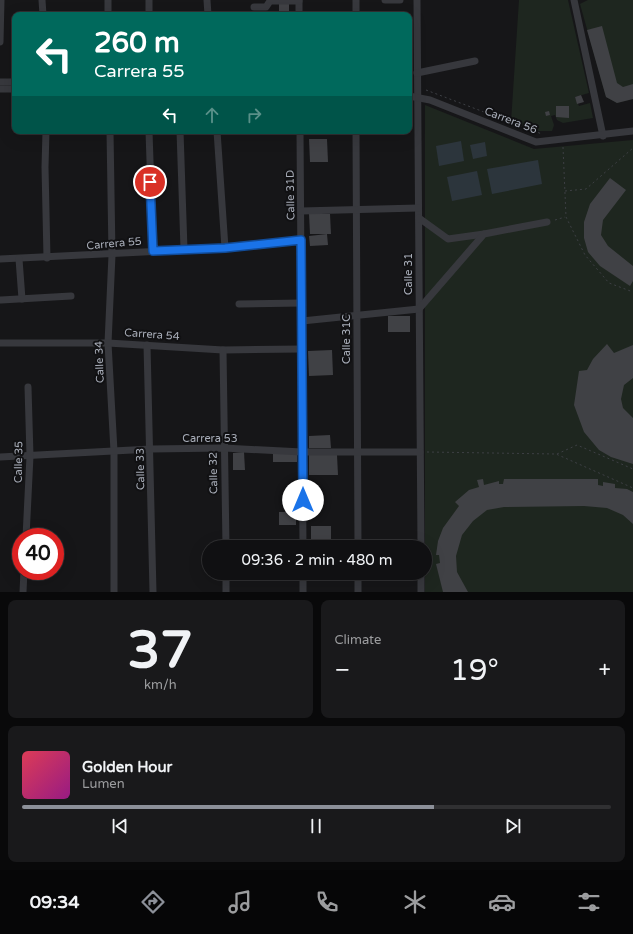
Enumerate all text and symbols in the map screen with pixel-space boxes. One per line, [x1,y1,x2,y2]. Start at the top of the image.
text: 260 m [94,26,180,60]
icon: left [28,28,80,80]
text: Carrera 55 [94,60,185,82]
icon: left [159,104,181,126]
icon: ahead [201,104,223,126]
icon: right [243,104,265,126]
street label: Carrera 56 [483,104,539,136]
pin [133,165,167,199]
street label: Calle 31D [284,170,297,220]
icon: arrive [139,171,161,193]
street label: Carrera 55 [86,235,142,252]
street label: Calle 31 [402,253,415,295]
street label: Calle 31C [340,314,353,364]
street label: Carrera 54 [124,326,180,343]
street label: Calle 34 [92,341,107,383]
street label: Carrera 53 [182,432,238,445]
street label: Calle 35 [12,441,25,483]
street label: Calle 33 [134,448,147,490]
street label: Calle 32 [207,452,220,494]
position arrow [282,479,324,521]
speed limit sign: 40 [12,528,64,580]
text: 09:36 · 2 min · 480 m [242,551,392,569]
text: 37 [128,619,193,682]
text: Climate [335,632,381,648]
text: 19° [450,652,499,689]
text: − [335,657,350,683]
text: + [599,657,611,683]
text: km/h [144,677,177,693]
text: Golden Hour [82,758,172,776]
text: Lumen [82,776,125,792]
icon: previous [109,815,131,837]
icon: pause [305,815,327,837]
icon: next [502,815,524,837]
icon: directions [139,888,167,916]
icon: music [226,888,254,916]
icon: phone [313,888,341,916]
icon: climate [401,888,429,916]
icon: car [488,888,516,916]
icon: filters [575,888,603,916]
text: 09:34 [30,891,80,913]

